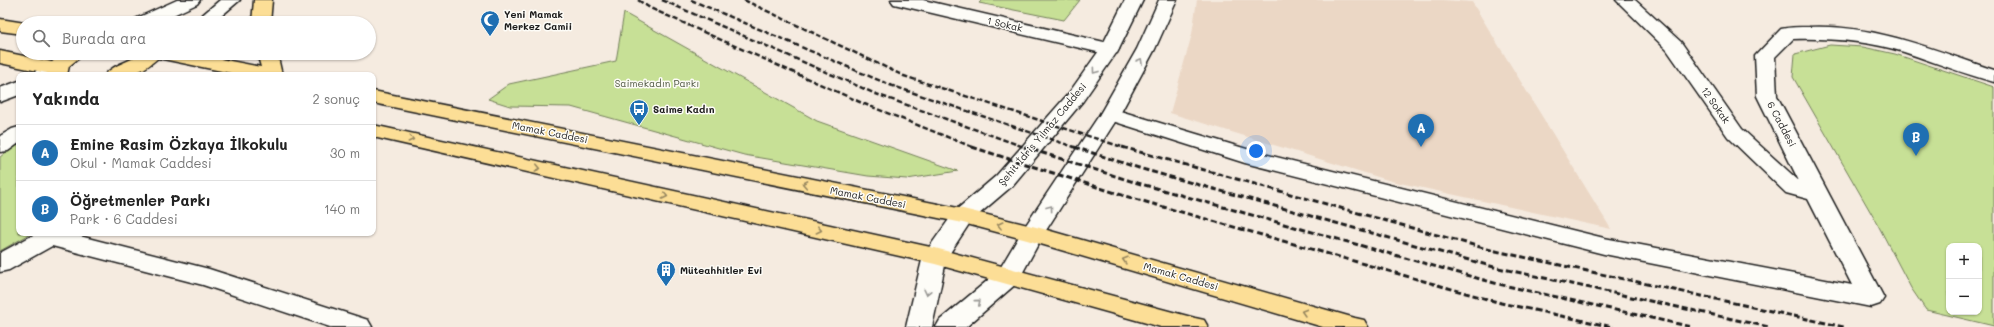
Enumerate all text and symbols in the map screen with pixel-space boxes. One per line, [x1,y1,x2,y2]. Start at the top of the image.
place label: Yeni Mamak Merkez Camii [504,7,572,33]
mosque icon: Yeni Mamak Merkez Camii [479,9,501,37]
street label: 1 Sokak [986,13,1024,35]
search box [16,16,376,60]
icon: search [30,27,52,49]
text: Burada ara [62,28,146,48]
one-way arrow [1135,58,1142,65]
one-way arrow [1093,66,1100,73]
park label: Saimekadın Parkı [615,76,699,90]
street label: Şehit İdris Yılmaz Caddesi [995,80,1089,188]
street label: 12 Sokak [1698,84,1734,126]
text: Yakında [32,87,100,109]
text: 2 sonuç [313,90,360,107]
bus stop icon: Saime Kadın [628,98,650,126]
street label: 6 Caddesi [1764,99,1800,149]
place label: Saime Kadın [653,102,715,116]
pin: A [1408,114,1434,147]
street label: Mamak Caddesi [511,118,589,146]
pin: B [1903,123,1929,156]
text: Emine Rasim Özkaya İlkokulu [70,134,288,154]
one-way arrow [408,135,414,143]
your location [1246,141,1266,161]
text: A [40,144,50,161]
text: 30 m [330,144,360,161]
text: Okul · Mamak Caddesi [70,154,212,171]
one-way arrow [535,163,541,171]
one-way arrow [801,180,808,188]
street label: Mamak Caddesi [829,183,907,211]
text: Öğretmenler Parkı [70,190,211,210]
one-way arrow [662,191,668,199]
text: B [41,200,49,217]
text: 140 m [324,200,360,217]
one-way arrow [1045,205,1053,212]
text: Park · 6 Caddesi [70,210,178,227]
one-way arrow [997,221,1004,229]
one-way arrow [816,226,822,234]
map controls [1946,243,1982,315]
button: + [1946,243,1982,279]
one-way arrow [1122,256,1129,265]
building icon: Müteahhitler Evi [655,259,677,287]
street label: Mamak Caddesi [1142,259,1220,293]
place label: Müteahhitler Evi [680,263,762,277]
button: − [1946,279,1982,315]
one-way arrow [923,288,932,295]
one-way arrow [974,299,981,306]
one-way arrow [1301,308,1308,317]

